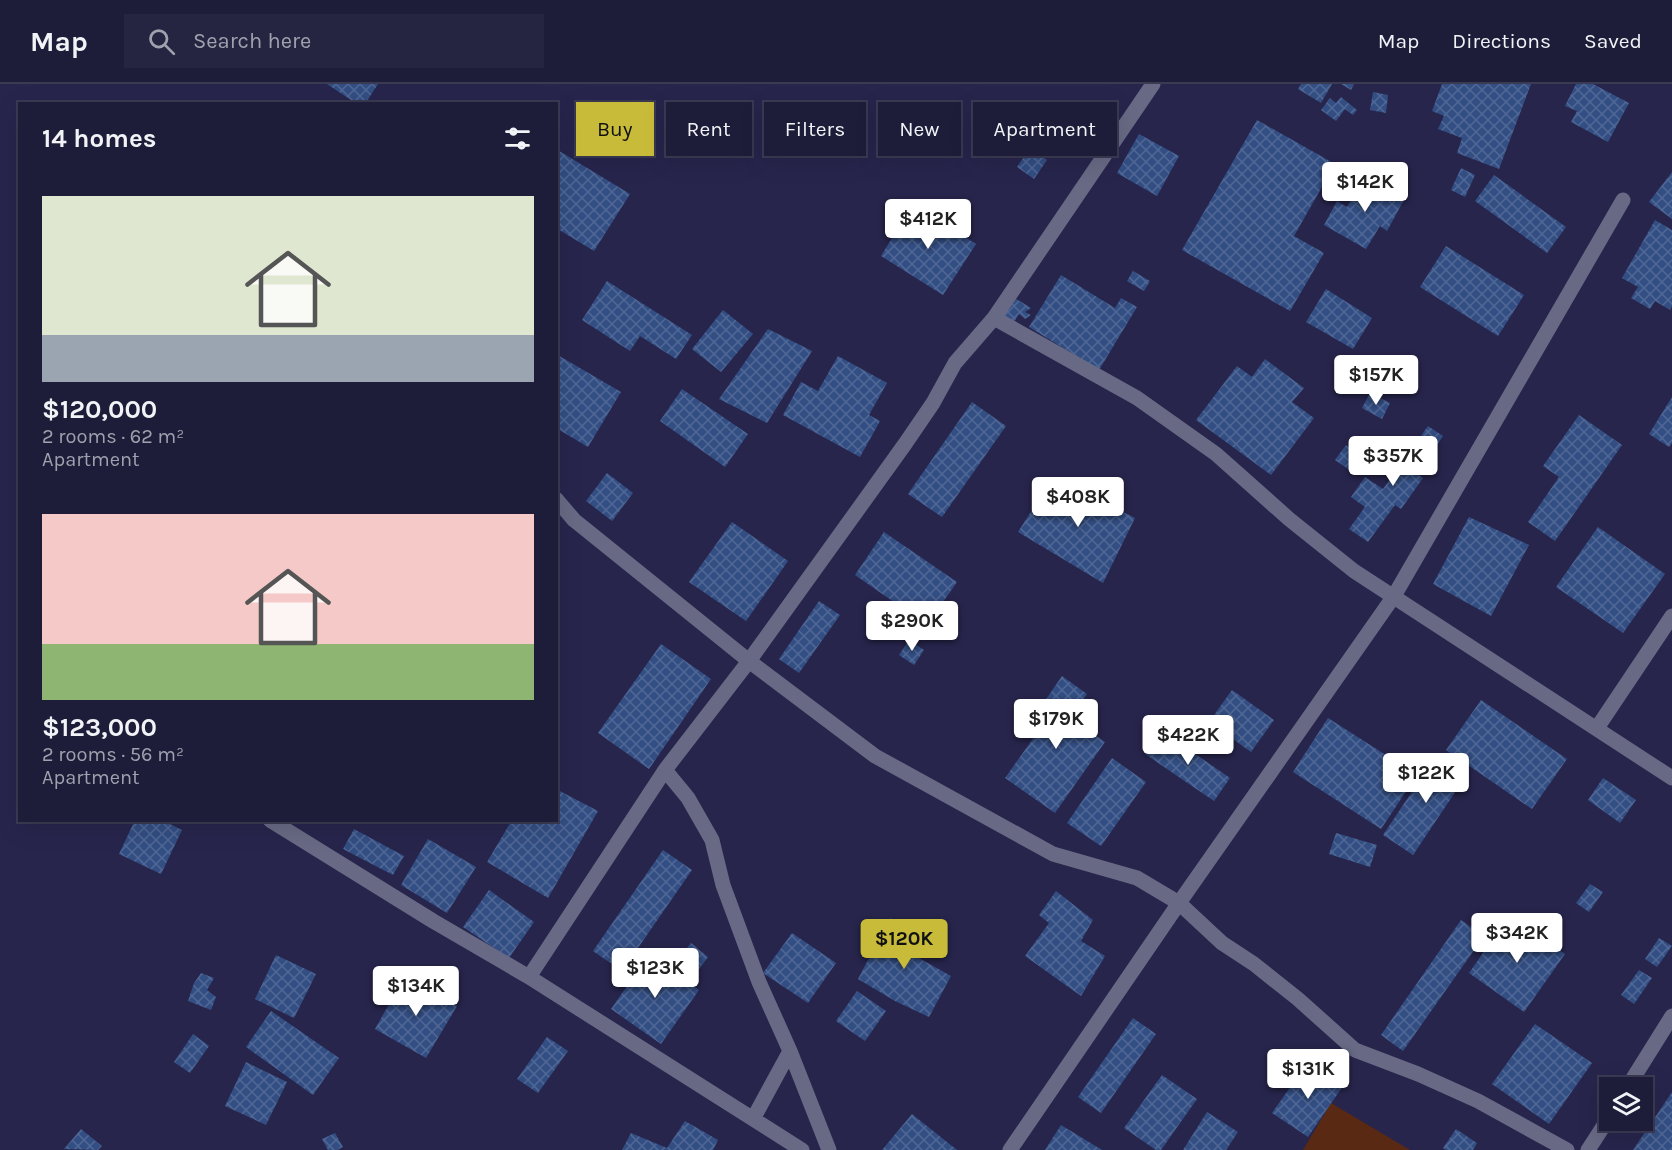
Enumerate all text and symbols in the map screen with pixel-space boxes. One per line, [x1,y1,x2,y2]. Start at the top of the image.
search box [124,14,544,68]
text: Map [30,25,88,58]
icon: search [145,25,178,58]
text: Search here [193,28,311,54]
text: Map [1378,29,1419,53]
text: Directions [1452,29,1551,53]
text: Saved [1584,29,1642,53]
chip: Buy [576,102,654,156]
chip: Rent [666,102,752,156]
chip: Filters [764,102,866,156]
chip: New [878,102,961,156]
chip: Apartment [973,102,1117,156]
icon: filters [501,122,534,155]
text: 14 homes [42,123,156,154]
pin: $142K [1323,162,1407,213]
text: $142K [1336,170,1394,193]
pin: $412K [886,199,970,250]
text: $412K [899,207,957,230]
icon: home [234,235,342,343]
pin: $157K [1334,355,1418,406]
text: $157K [1348,363,1404,386]
text: $120,000 [42,394,157,425]
text: 2 rooms · 62 m² [42,425,184,448]
pin: $357K [1351,436,1435,487]
text: $357K [1363,444,1423,467]
text: Apartment [42,448,140,471]
pin: $408K [1036,477,1120,528]
text: $408K [1046,485,1110,508]
icon: home [234,553,342,661]
pin: $290K [870,601,954,652]
text: $290K [880,609,944,632]
pin: $179K [1014,699,1098,750]
text: $179K [1028,707,1084,730]
text: $123,000 [42,712,157,743]
pin: $422K [1146,715,1230,766]
text: $422K [1157,723,1219,746]
text: 2 rooms · 56 m² [42,743,184,766]
pin: $122K [1384,753,1468,804]
text: $122K [1397,761,1455,784]
text: Apartment [42,766,140,789]
pin: $342K [1475,913,1559,964]
pin: $120K [862,919,946,970]
text: $342K [1485,921,1549,944]
text: $120K [875,927,933,950]
pin: $123K [613,948,697,999]
text: $123K [626,956,684,979]
pin: $134K [374,966,458,1017]
text: $134K [387,974,445,997]
pin: $131K [1266,1049,1350,1100]
text: $131K [1281,1057,1335,1080]
map controls [1599,1077,1653,1131]
button: layers [1599,1077,1653,1131]

